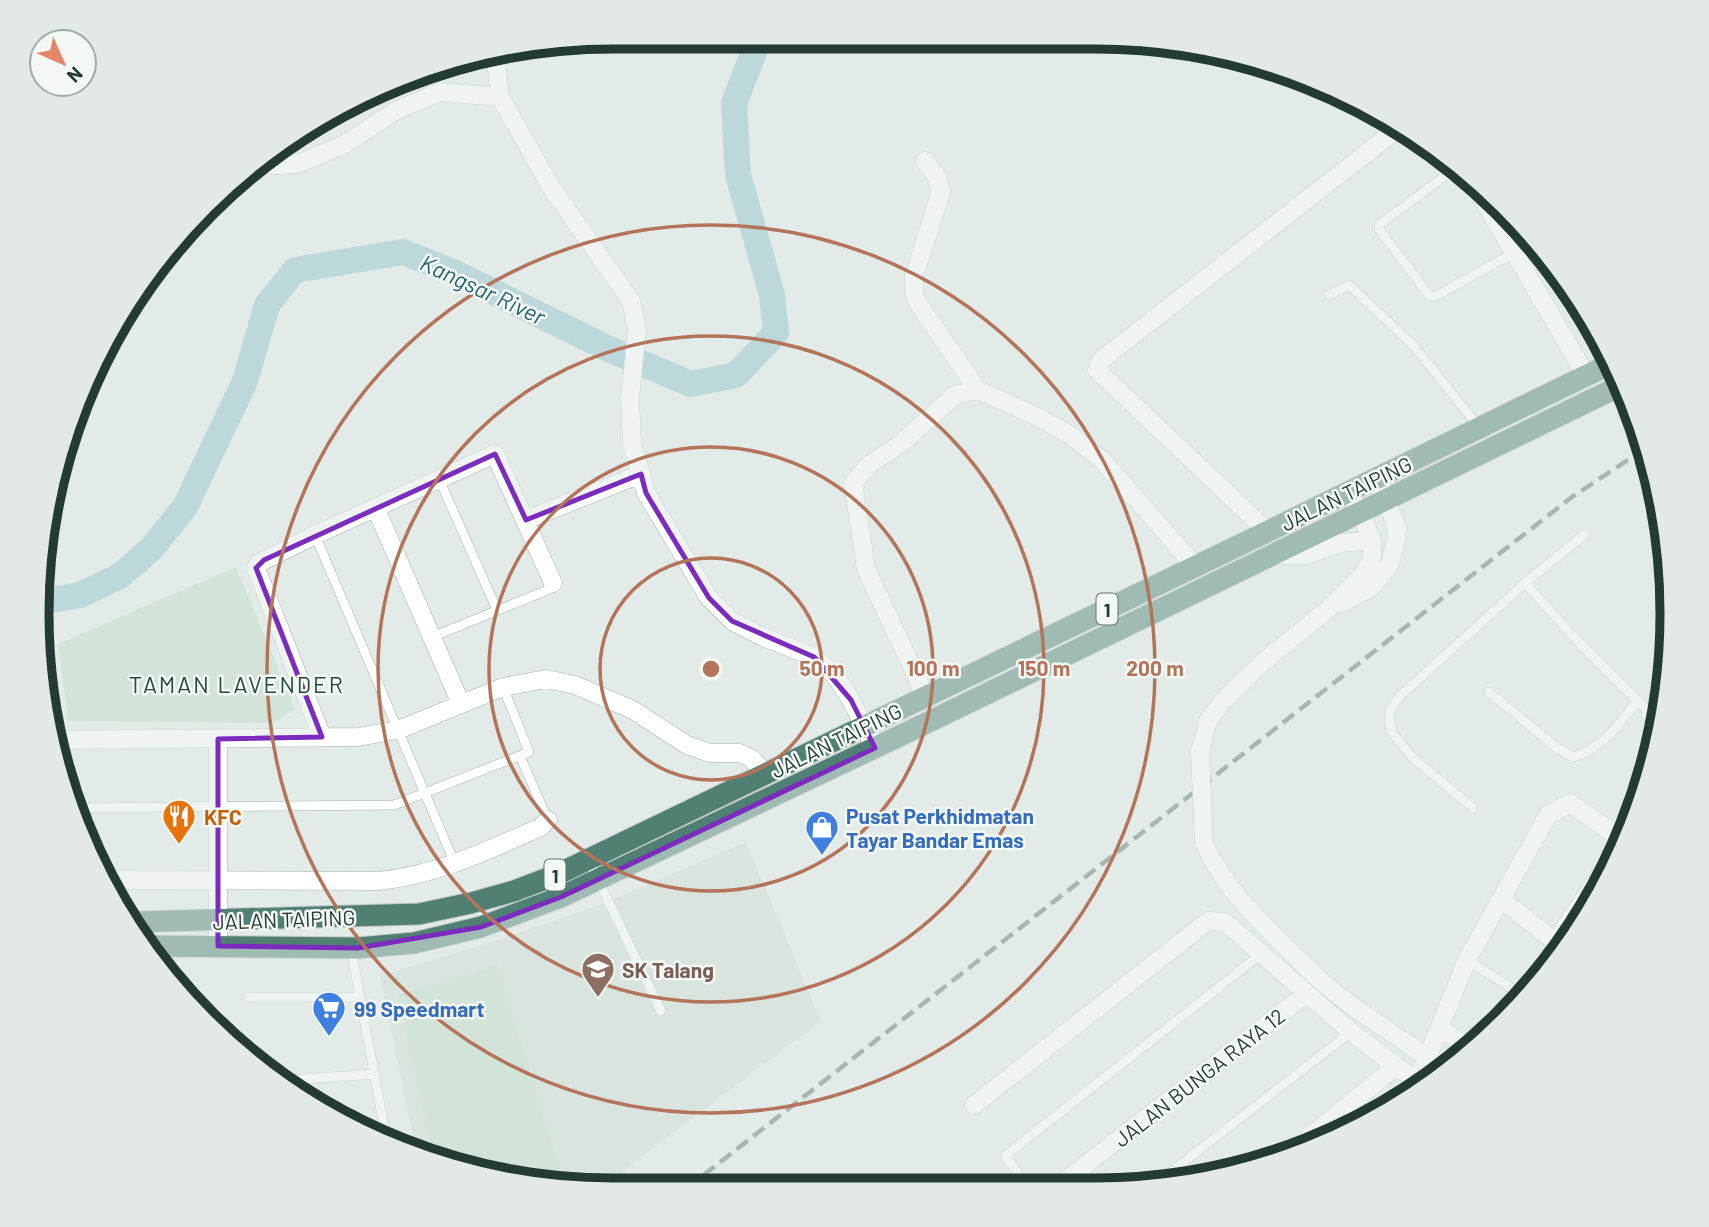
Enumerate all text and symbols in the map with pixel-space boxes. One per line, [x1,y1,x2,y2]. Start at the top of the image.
north arrow [28,28,98,98]
text: N [63,63,88,88]
water label: Kangsar River [416,248,551,330]
street label: JALAN TAIPING [1276,451,1416,535]
road number: 1 [1096,594,1118,624]
text: 50 m [799,655,845,680]
text: 100 m [906,655,960,680]
text: 150 m [1018,655,1070,680]
text: 200 m [1126,655,1184,680]
centre of rings [699,657,723,681]
district label: TAMAN LAVENDER [129,670,345,698]
street label: JALAN TAIPING [766,698,906,782]
restaurant icon: KFC [160,797,198,846]
place label: Pusat Perkhidmatan Tayar Bandar Emas [846,803,1034,852]
place label: KFC [204,804,242,829]
shop icon: Pusat Perkhidmatan Tayar Bandar Emas [803,808,841,857]
road number: 1 [544,860,566,890]
street label: JALAN TAIPING [212,904,356,934]
school or university icon: SK Talang [579,950,617,999]
place label: SK Talang [622,957,714,982]
supermarket icon: 99 Speedmart [310,989,348,1038]
place label: 99 Speedmart [354,996,484,1021]
street label: JALAN BUNGA RAYA 12 [1109,1002,1289,1152]

